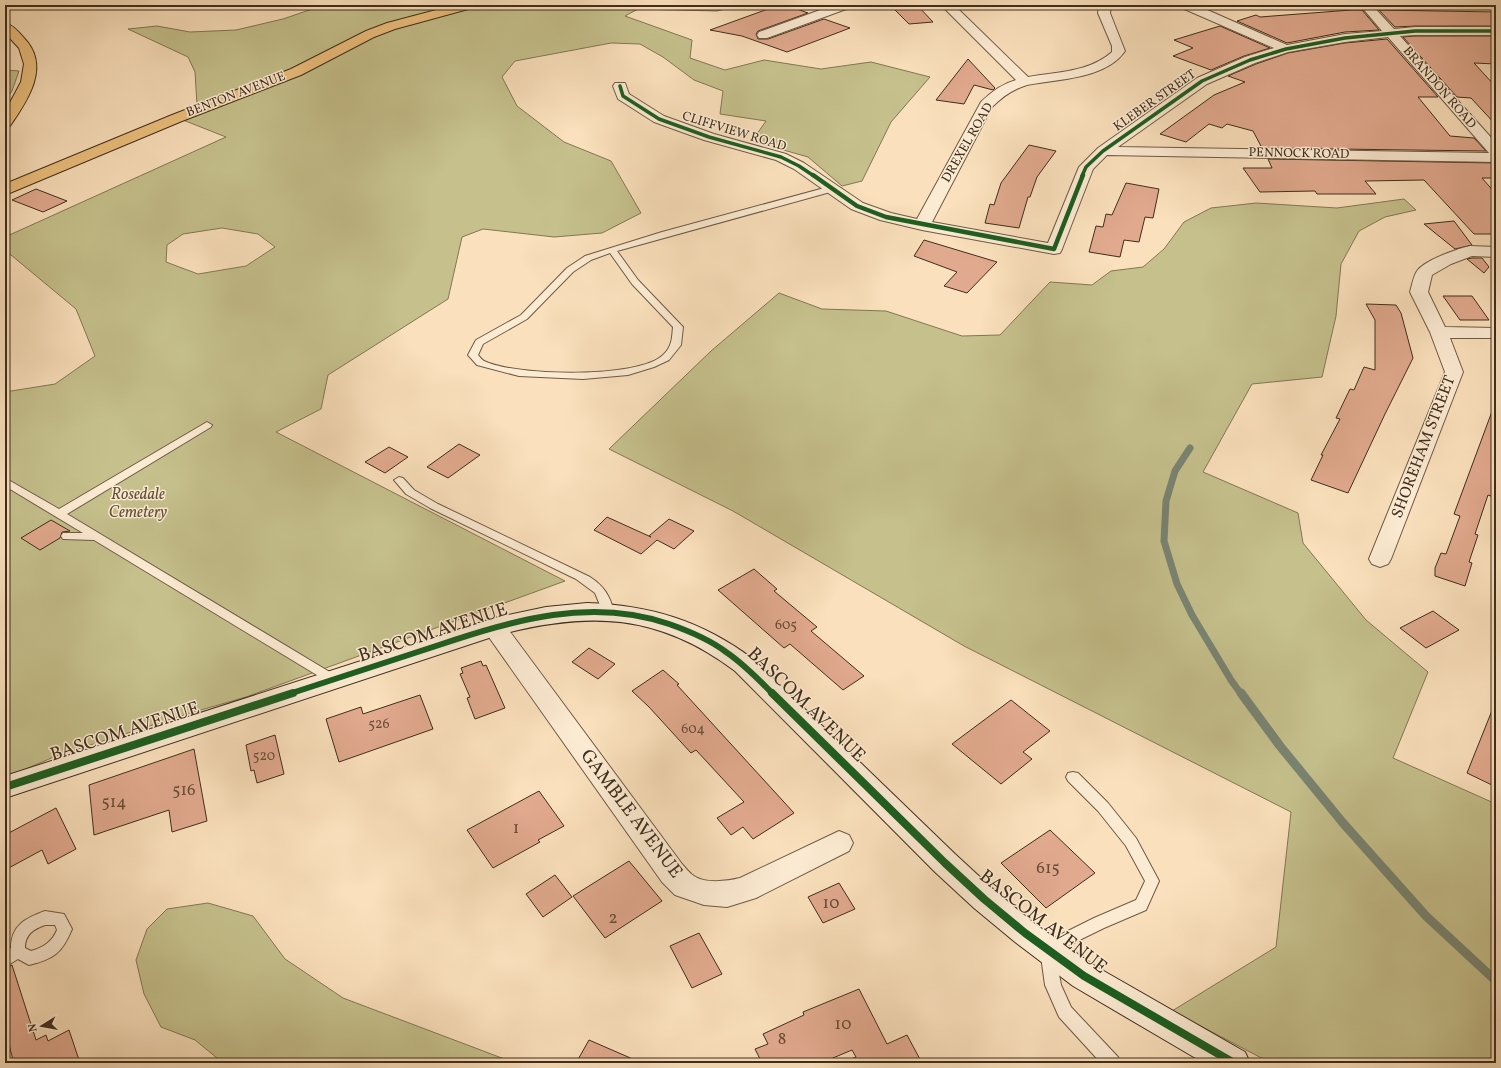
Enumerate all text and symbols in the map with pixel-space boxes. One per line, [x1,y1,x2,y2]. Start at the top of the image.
street label: BRANDON ROAD [1398,43,1480,133]
street label: KLEBER STREET [1110,66,1200,136]
street label: BENTON AVENUE [184,68,288,122]
street label: DREXEL ROAD [938,99,998,186]
street label: CLIFFVIEW ROAD [680,108,789,157]
street label: PENNOCK ROAD [1248,144,1350,164]
street label: SHOREHAM STREET [1387,373,1461,521]
park label: Rosedale Cemetery [109,484,167,524]
street label: BASCOM AVENUE [355,597,511,669]
house number: 605 [775,616,797,635]
street label: BASCOM AVENUE [741,642,871,768]
street label: BASCOM AVENUE [47,696,203,768]
house number: 526 [368,715,390,734]
house number: 604 [681,720,705,739]
street label: GAMBLE AVENUE [574,744,688,884]
house number: 520 [253,747,275,766]
house number: 516 [172,779,196,802]
house number: 514 [102,791,126,814]
house number: 1 [513,817,519,840]
house number: 615 [1036,857,1060,880]
street label: BASCOM AVENUE [974,864,1112,980]
house number: 10 [823,892,839,915]
house number: 2 [608,907,618,930]
north arrow [22,1006,62,1046]
house number: 10 [835,1013,851,1036]
text: N [26,1022,42,1033]
house number: 8 [778,1028,786,1051]

